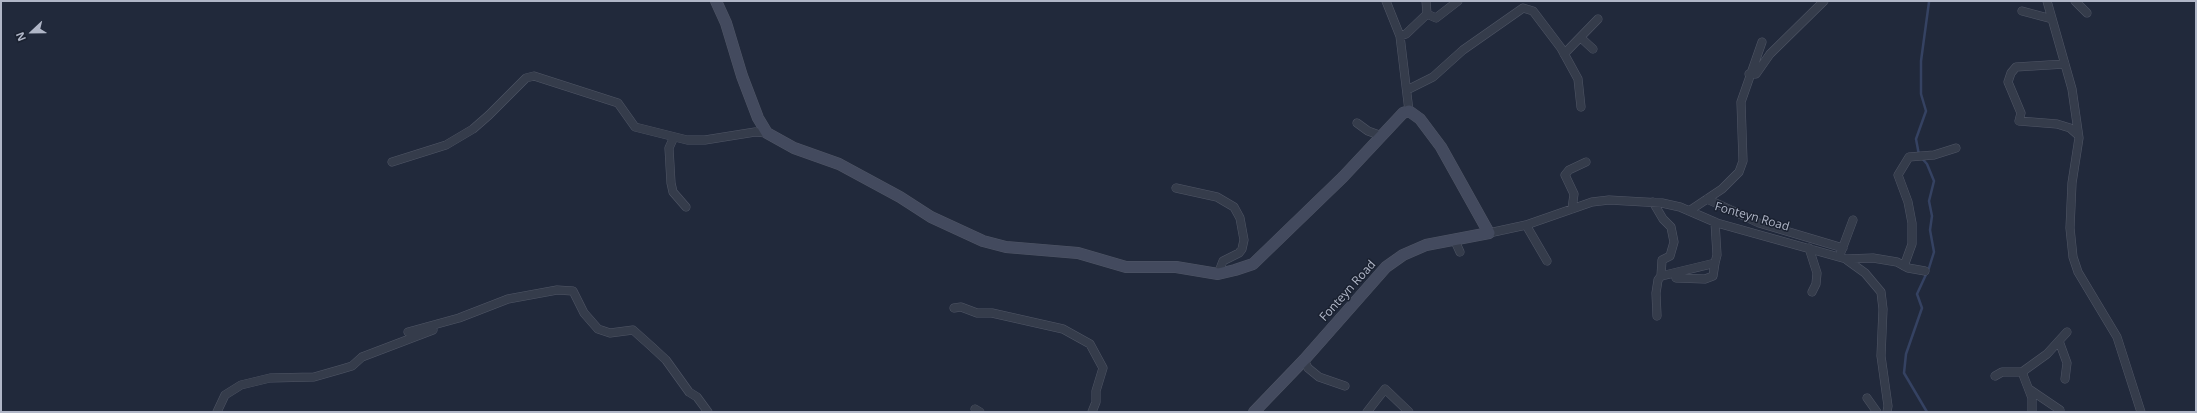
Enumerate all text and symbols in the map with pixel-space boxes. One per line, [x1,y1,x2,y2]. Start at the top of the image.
north arrow [12,12,52,52]
text: N [12,30,29,44]
street label: Fonteyn Road [1713,199,1791,235]
street label: Fonteyn Road [1317,258,1379,324]

